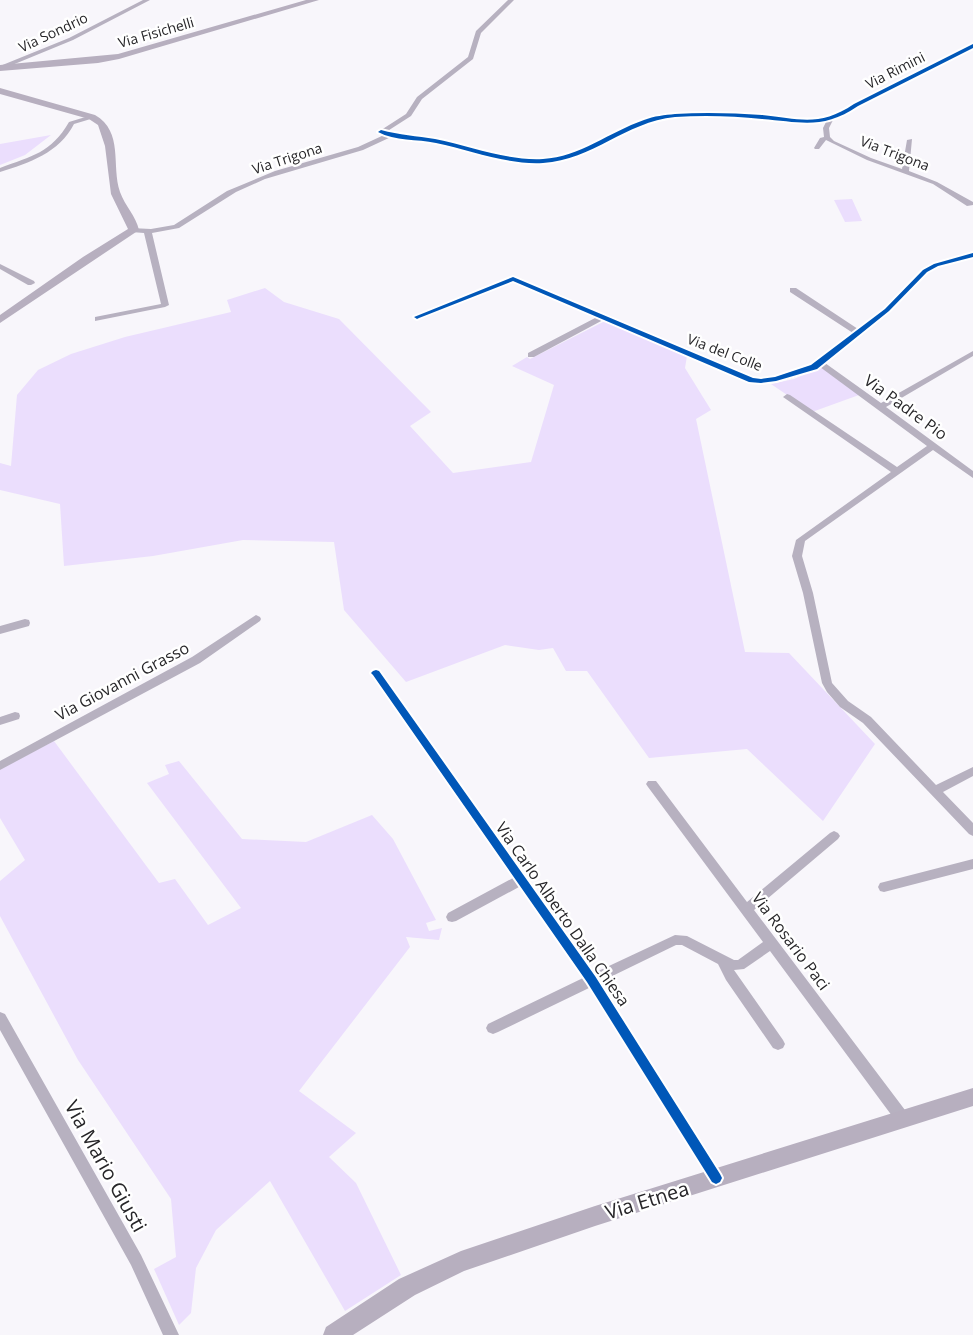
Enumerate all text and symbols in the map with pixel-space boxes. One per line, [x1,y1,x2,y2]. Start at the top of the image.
street label: Via Sondrio [15,8,91,56]
street label: Via Fisichelli [116,12,196,52]
street label: Via Rimini [862,47,928,93]
street label: Via Trigona [858,131,932,175]
street label: Via Trigona [250,138,324,178]
street label: Via del Colle [685,329,765,375]
street label: Via Padre Pio [860,369,952,445]
street label: Via Giovanni Grasso [51,636,193,726]
street label: Via Carlo Alberto Dalla Chiesa [491,818,635,1010]
street label: Via Rosario Paci [747,888,835,994]
street label: Via Mario Giusti [59,1095,153,1237]
street label: Via Etnea [602,1174,692,1226]

